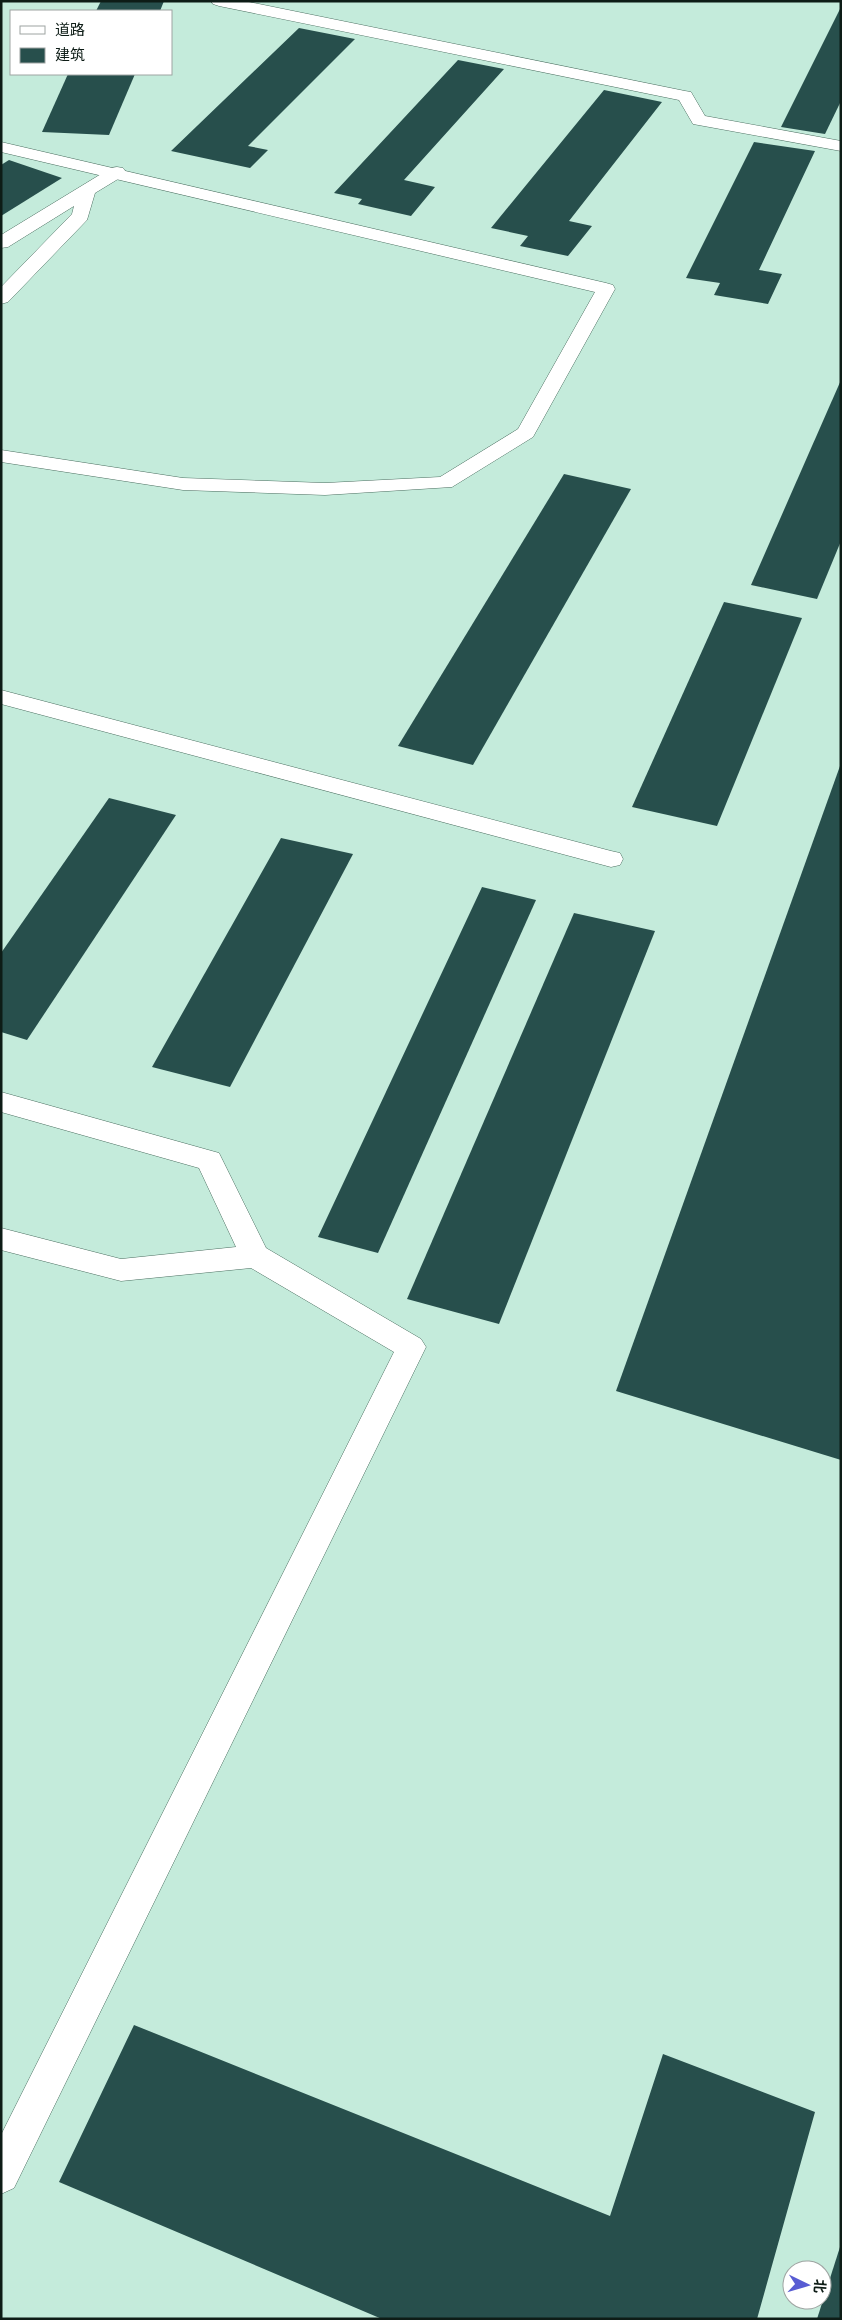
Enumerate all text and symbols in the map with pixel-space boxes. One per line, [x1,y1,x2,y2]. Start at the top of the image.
legend [10,10,172,75]
text: 道路 [55,21,85,39]
text: 建筑 [55,46,85,64]
north arrow [782,2260,832,2310]
text: 北 [810,2278,829,2294]

